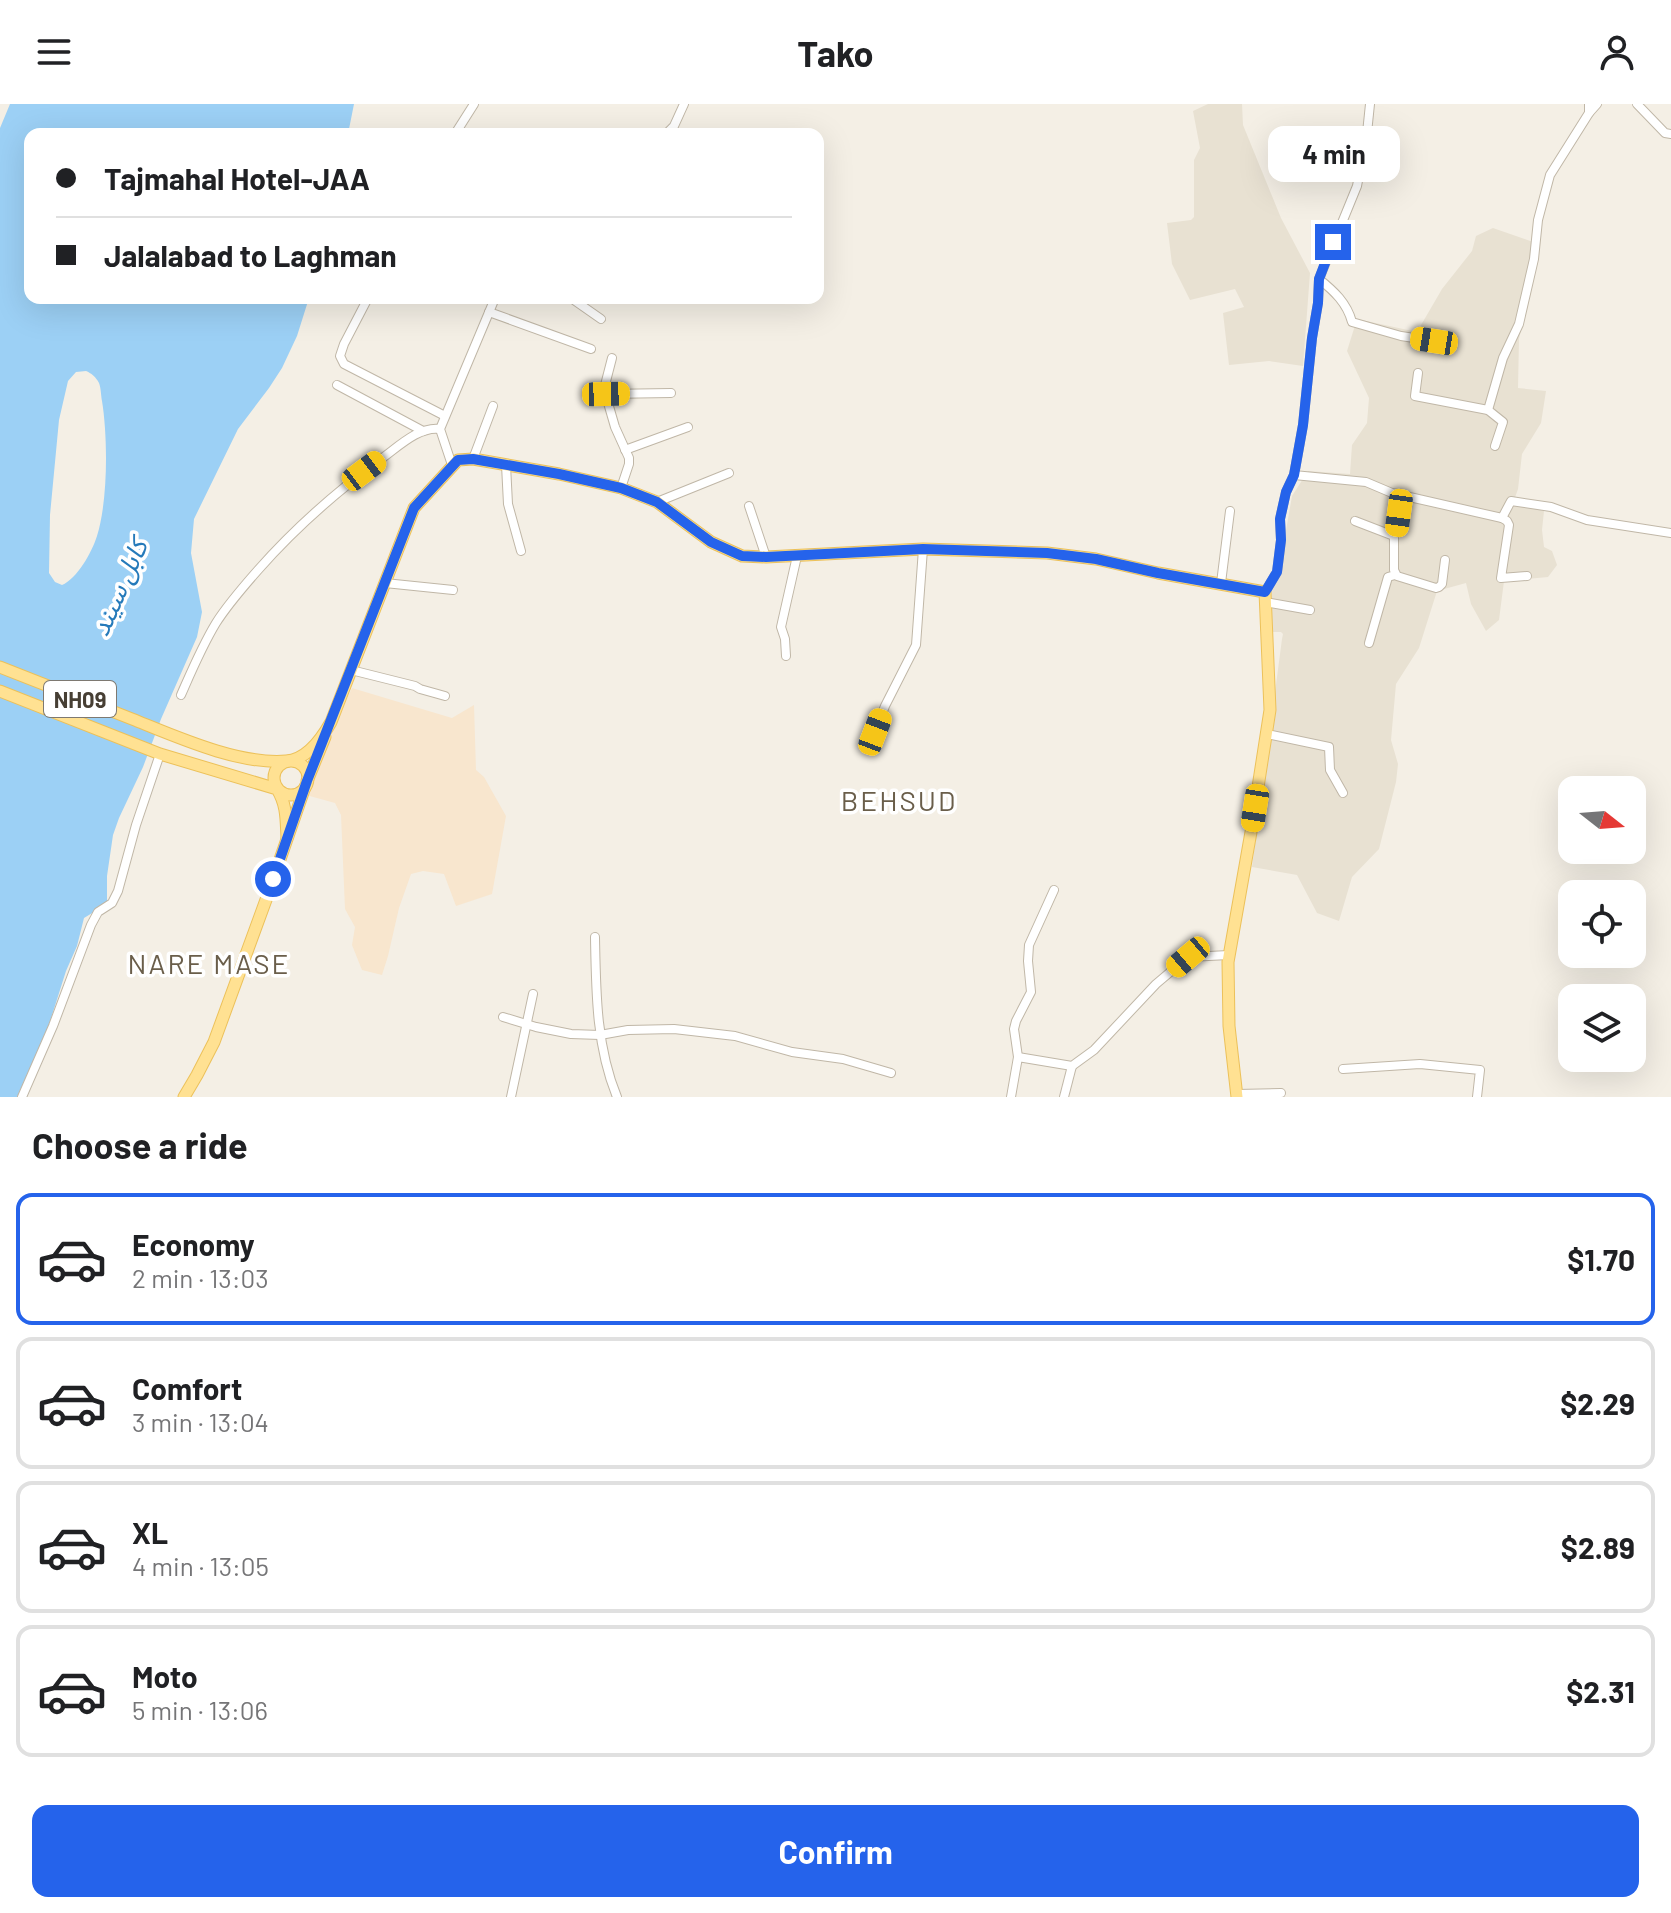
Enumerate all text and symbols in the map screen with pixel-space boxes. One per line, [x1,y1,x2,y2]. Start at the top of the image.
icon: menu [32,30,76,74]
icon: person [1595,30,1639,74]
text: Tako [797,31,874,74]
callout: 4 min [1267,126,1399,182]
text: 4 min [1302,138,1366,169]
text: Tajmahal Hotel-JAA [104,160,370,196]
route end [1315,224,1351,260]
text: Jalalabad to Laghman [104,237,397,273]
car [1408,325,1460,357]
car [582,382,630,406]
car [338,447,390,495]
car [1384,488,1414,538]
water label: کابل سيند [83,529,157,641]
road number: NH09 [44,681,116,717]
car [855,705,895,759]
north arrow [1558,776,1646,864]
map controls [1558,776,1646,1072]
car [1239,782,1271,834]
district label: BEHSUD [841,783,957,817]
route start [255,861,291,897]
button: locate [1558,880,1646,968]
car [1162,932,1214,982]
district label: NARE MASE [128,946,290,980]
button: layers [1558,984,1646,1072]
text: Choose a ride [32,1123,248,1166]
icon: car [36,1223,108,1295]
text: Economy [132,1226,255,1262]
text: $1.70 [1567,1241,1635,1277]
text: 2 min · 13:03 [132,1262,269,1293]
icon: car [36,1367,108,1439]
text: Comfort [132,1370,242,1406]
text: $2.29 [1560,1385,1635,1421]
text: 3 min · 13:04 [132,1406,269,1437]
icon: car [36,1511,108,1583]
text: XL [132,1514,168,1550]
text: $2.89 [1561,1529,1635,1565]
text: 4 min · 13:05 [132,1550,269,1581]
icon: car [36,1655,108,1727]
text: Moto [132,1658,198,1694]
text: $2.31 [1566,1673,1635,1709]
text: 5 min · 13:06 [132,1694,268,1725]
button: Confirm [32,1805,1639,1897]

